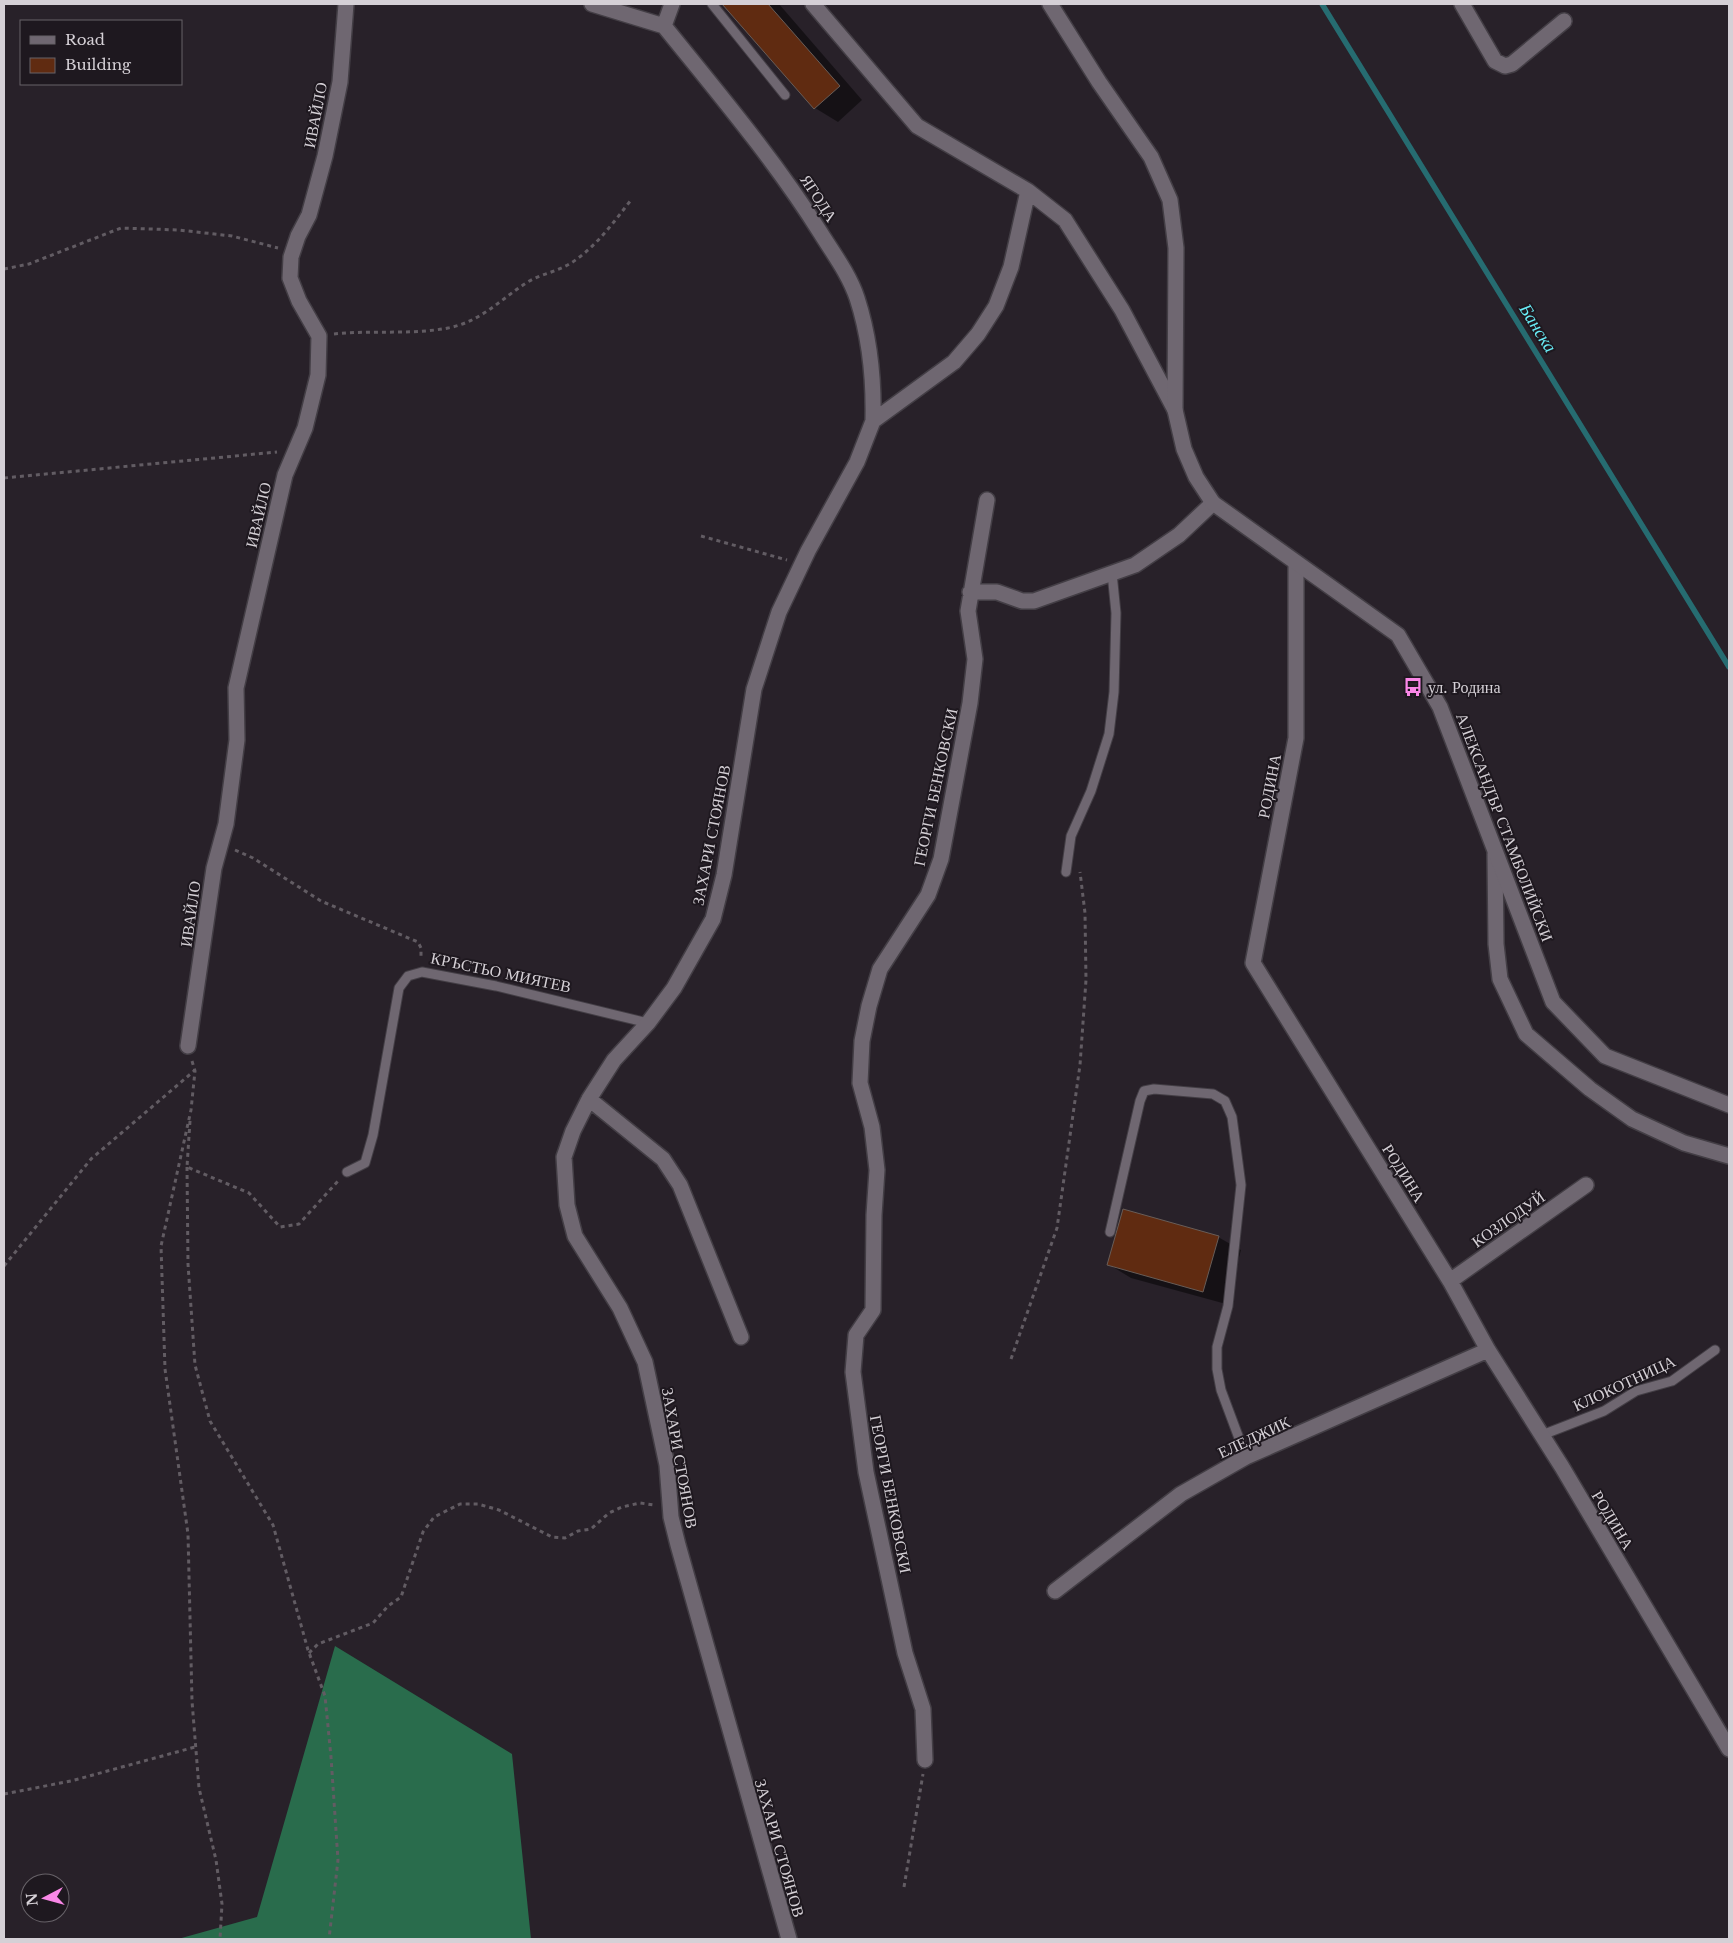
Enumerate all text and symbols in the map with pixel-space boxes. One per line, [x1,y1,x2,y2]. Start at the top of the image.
legend [20,20,182,85]
text: Road [65,30,105,49]
text: Building [65,55,132,74]
street label: ИВАЙЛО [299,80,331,150]
street label: ЯГОДА [796,170,842,226]
water label: Банска [1514,299,1562,357]
street label: ИВАЙЛО [241,480,275,550]
bus stop icon: ул. Родина [1402,676,1424,698]
place label: ул. Родина [1428,677,1501,697]
street label: ГЕОРГИ БЕНКОВСКИ [909,706,962,868]
street label: АЛЕКСАНДЪР СТАМБОЛИЙСКИ [1452,710,1558,945]
street label: РОДИНА [1253,752,1285,820]
street label: ЗАХАРИ СТОЯНОВ [688,763,734,907]
street label: ИВАЙЛО [175,880,205,948]
street label: КРЪСТЬО МИЯТЕВ [429,947,573,997]
street label: РОДИНА [1378,1140,1430,1206]
street label: КОЗЛОДУЙ [1468,1186,1549,1251]
street label: КЛОКОТНИЦА [1570,1350,1679,1415]
street label: ЗАХАРИ СТОЯНОВ [658,1386,702,1530]
street label: ЕЛЕДЖИК [1215,1411,1294,1462]
street label: ГЕОРГИ БЕНКОВСКИ [866,1413,916,1575]
street label: РОДИНА [1588,1487,1639,1554]
street label: ЗАХАРИ СТОЯНОВ [751,1777,809,1919]
north arrow [20,1873,70,1923]
text: N [22,1892,42,1907]

